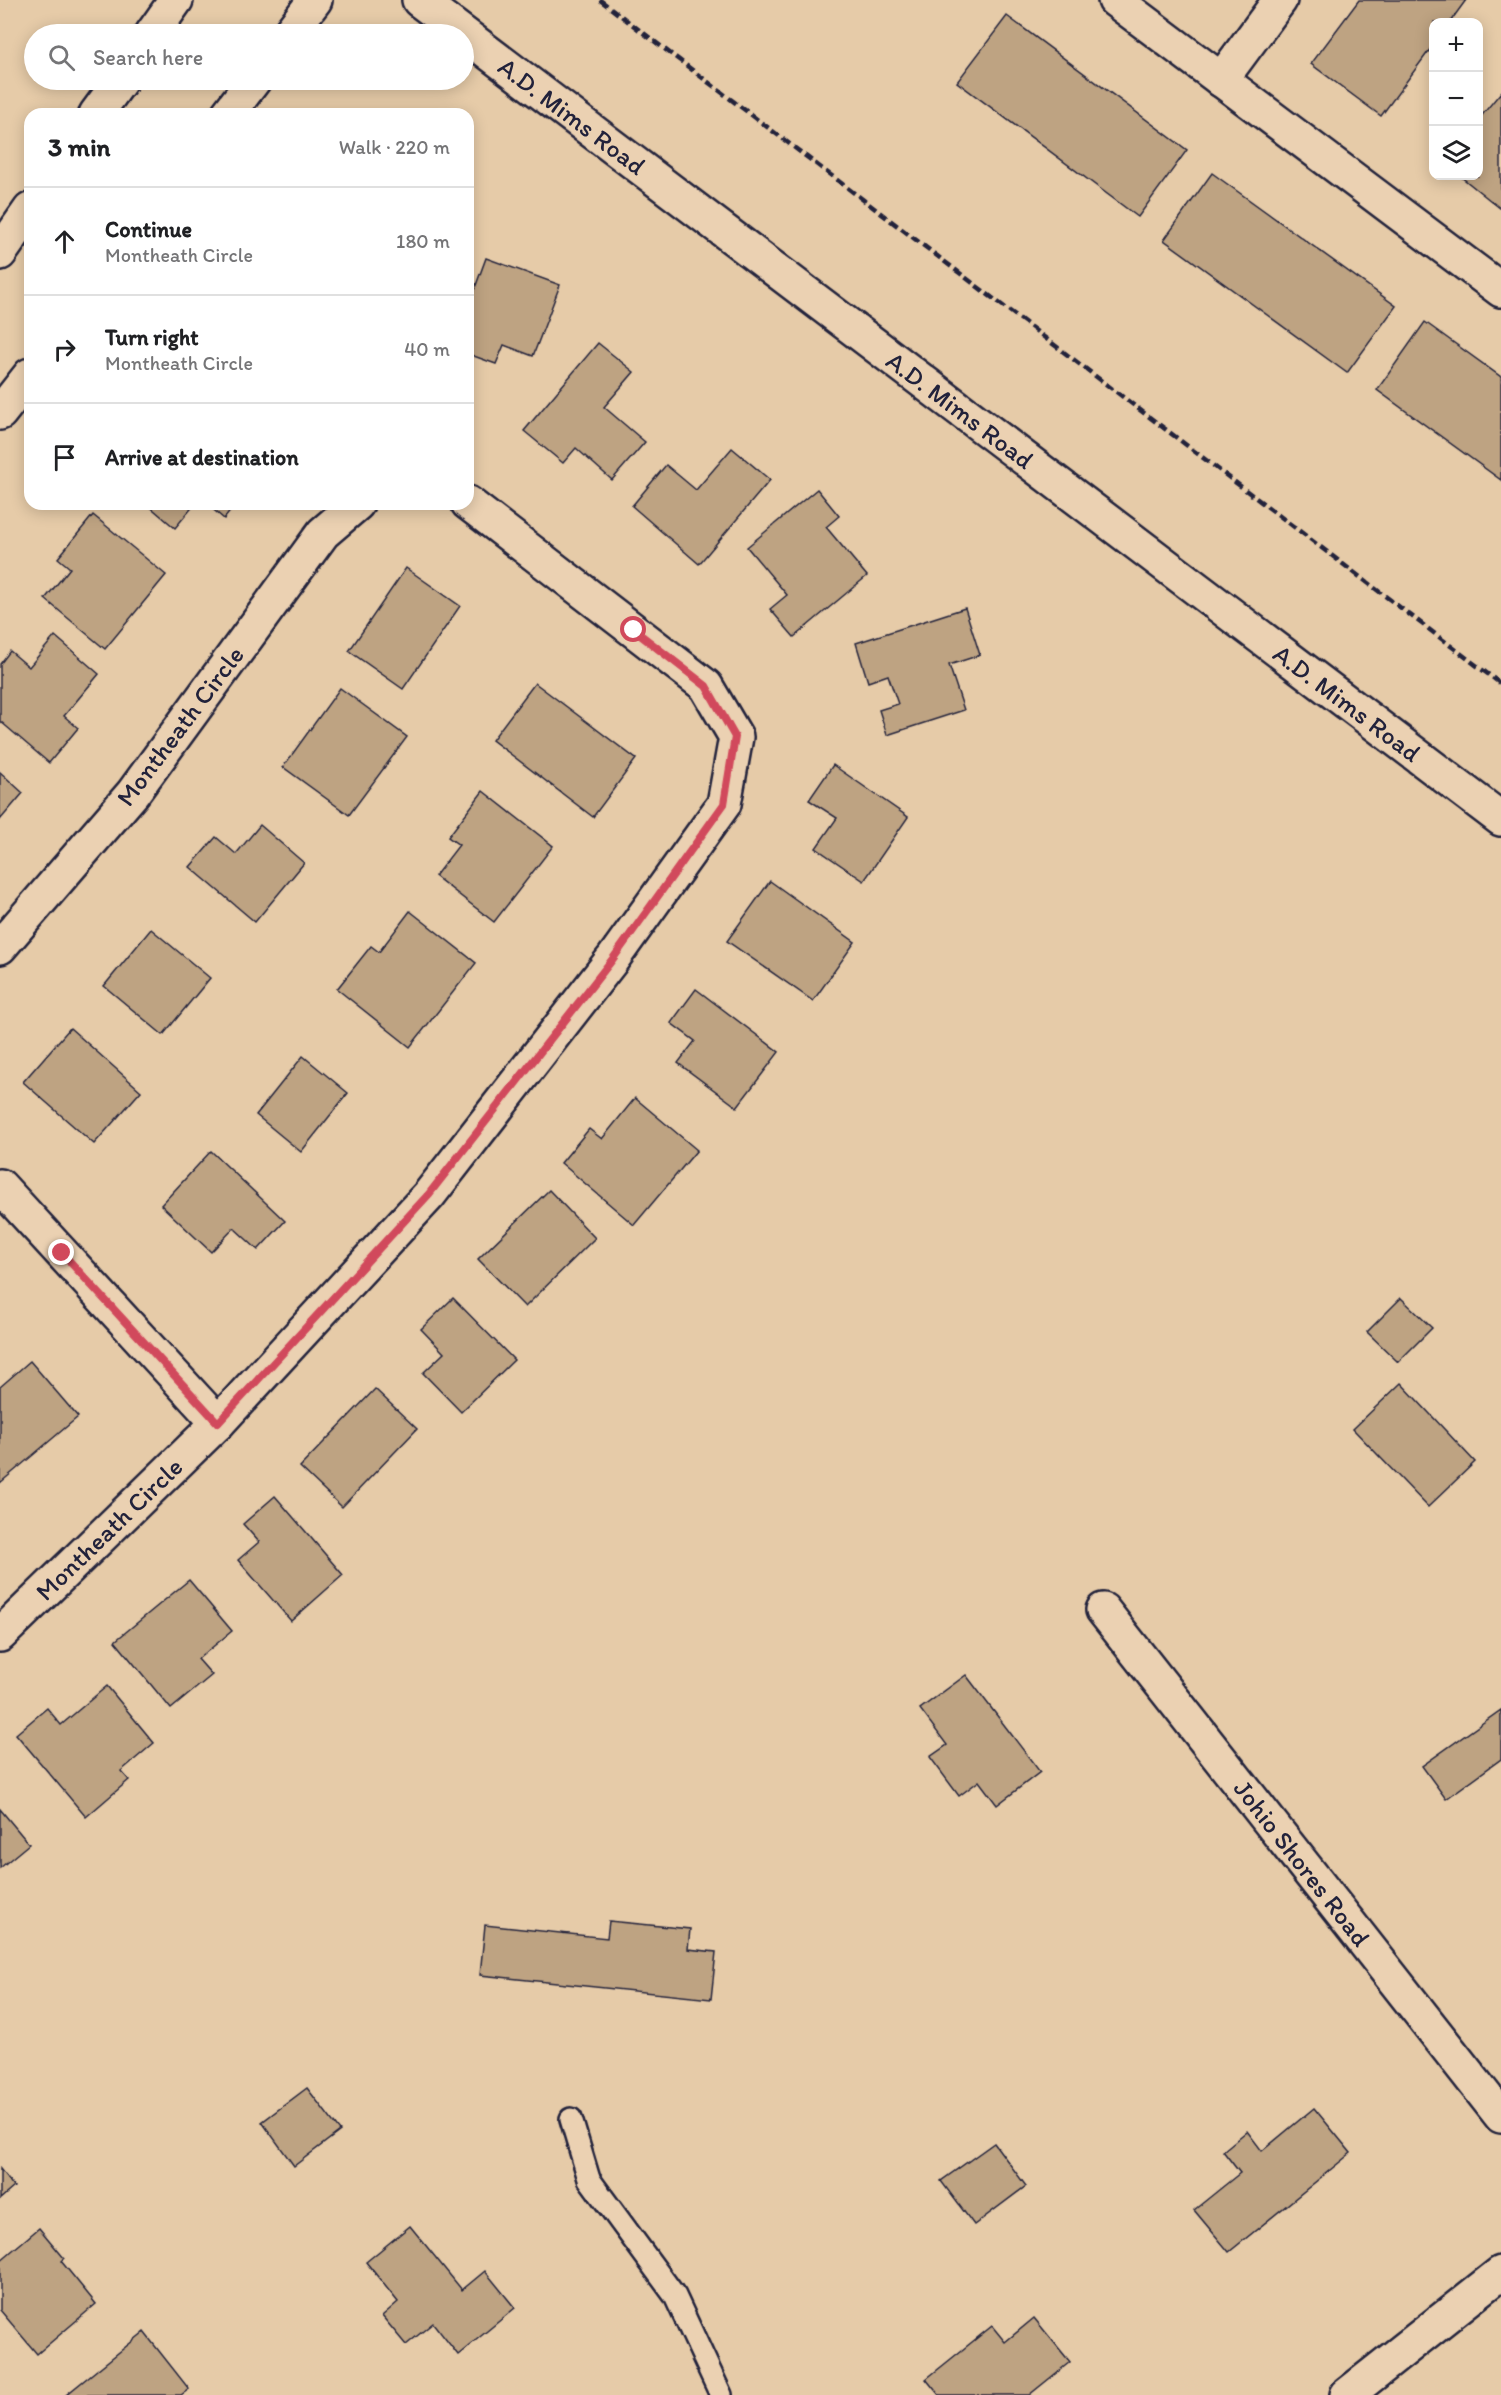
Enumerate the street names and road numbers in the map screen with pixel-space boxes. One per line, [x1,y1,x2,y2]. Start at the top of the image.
street label: A.D. Mims Road [492,50,652,182]
street label: A.D. Mims Road [880,344,1040,476]
street label: A.D. Mims Road [1267,637,1427,769]
street label: Montheath Circle [109,640,251,812]
street label: Montheath Circle [29,1451,189,1607]
street label: Johio Shores Road [1227,1773,1377,1953]

